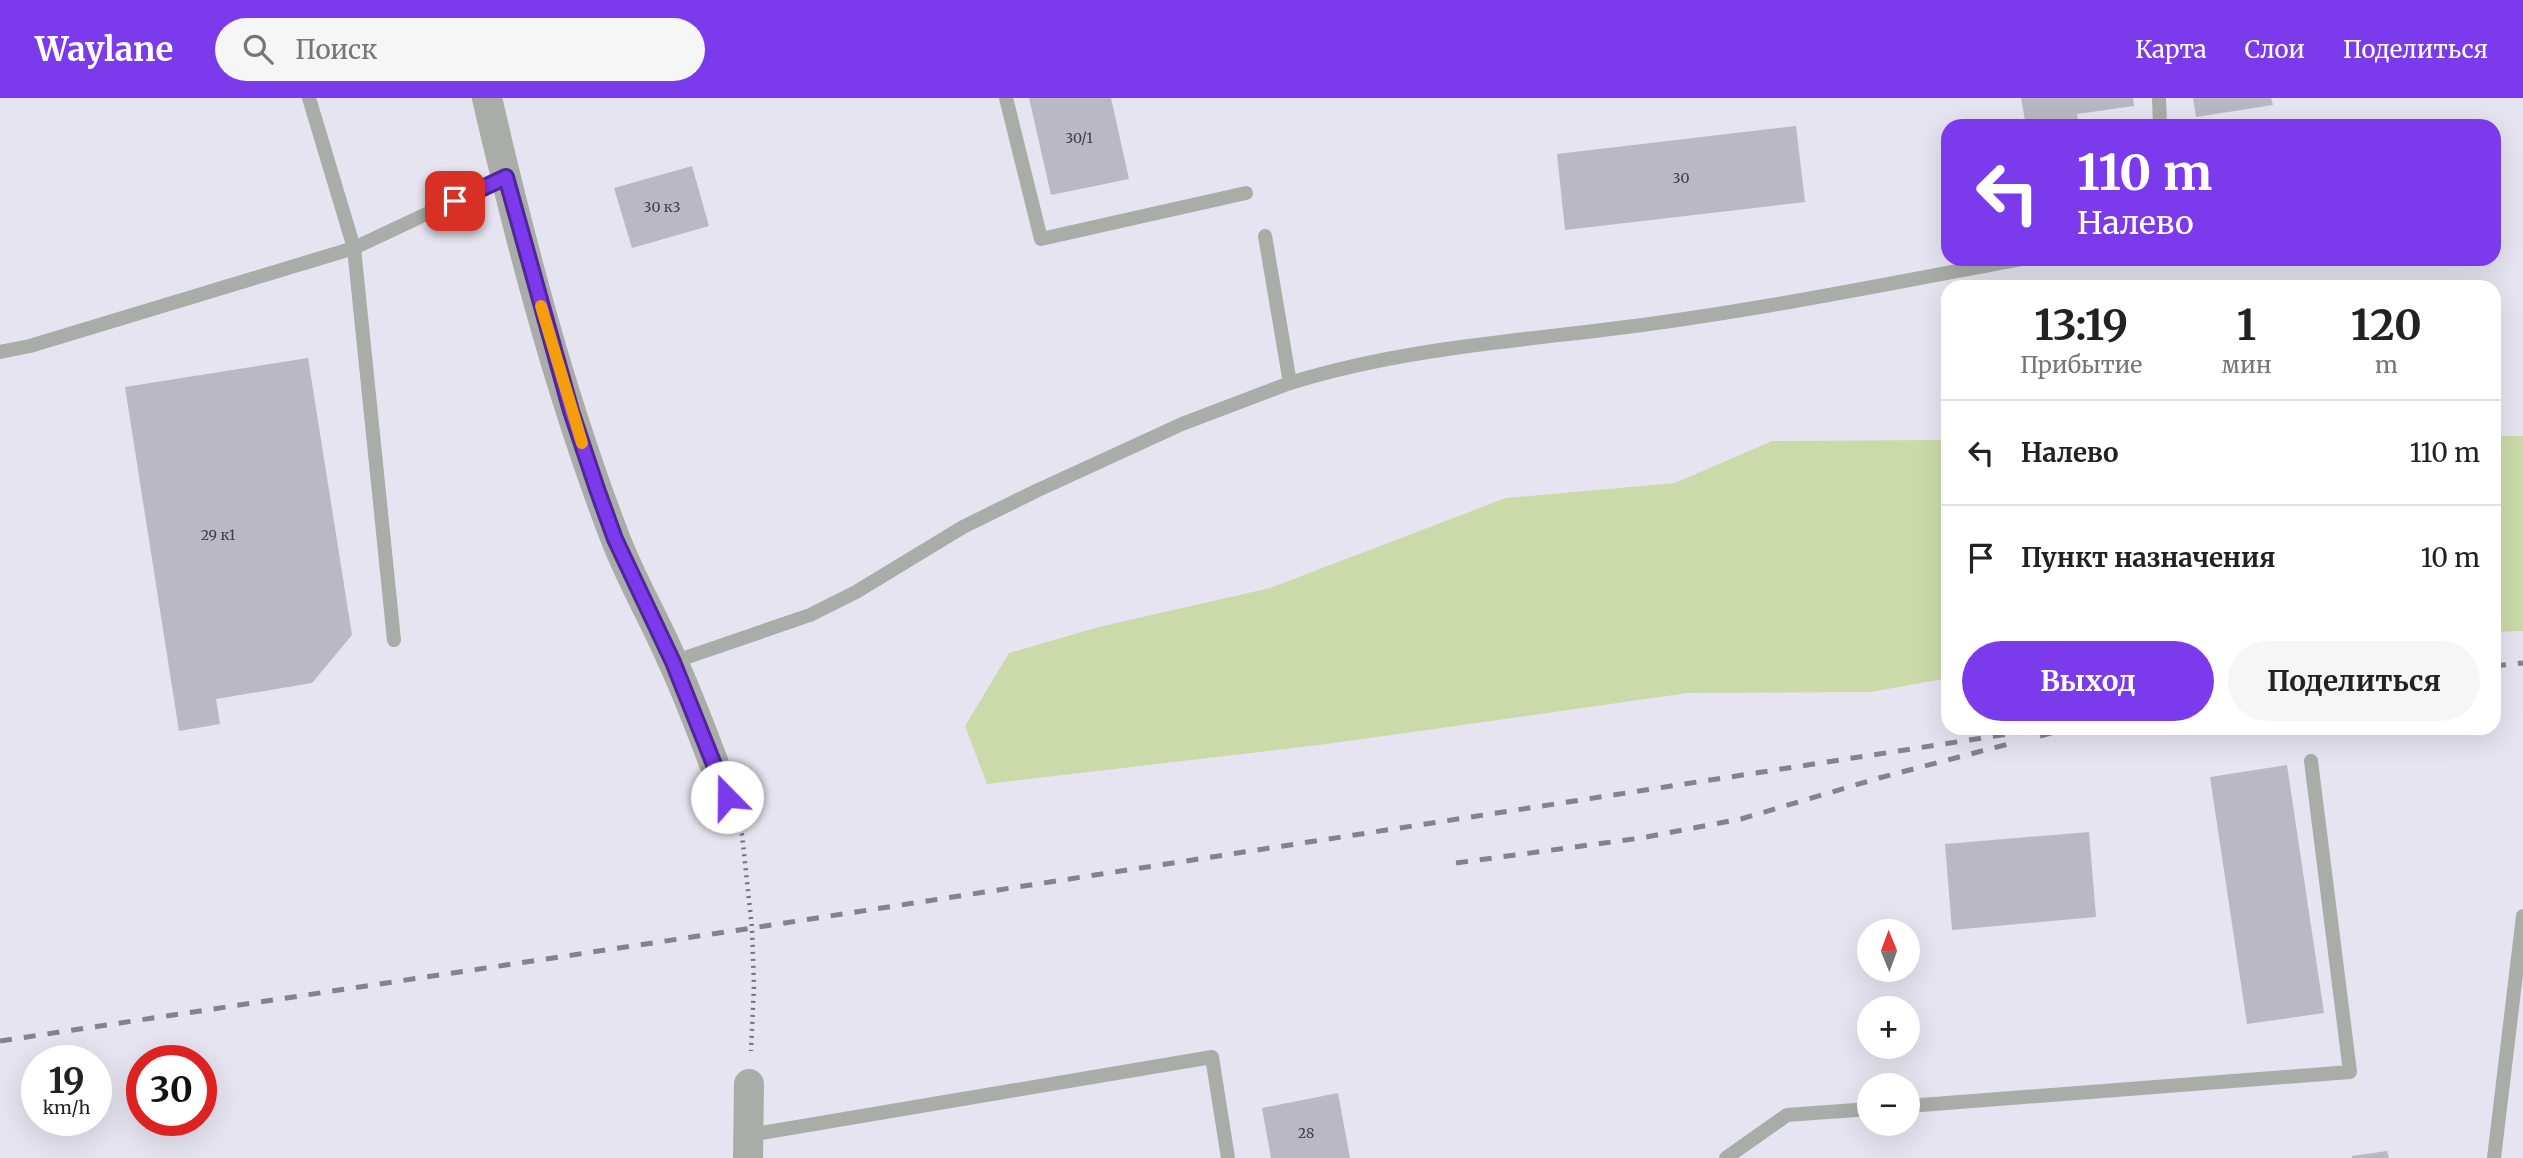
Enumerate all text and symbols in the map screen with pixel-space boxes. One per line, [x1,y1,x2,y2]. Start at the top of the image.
search box [215,18,705,81]
text: Waylane [35,29,173,70]
icon: search [239,30,277,68]
text: Поиск [295,33,378,66]
text: Карта [2135,34,2207,65]
text: Слои [2245,34,2305,65]
text: Поделиться [2343,34,2488,65]
house number: 30/1 [1065,129,1093,147]
text: 110 m [2077,142,2212,203]
icon: left [1962,147,2053,238]
house number: 30 [1673,169,1689,187]
pin [425,171,485,231]
icon: arrive [436,182,474,220]
house number: 30 к3 [644,198,680,216]
text: Налево [2077,203,2194,243]
text: 13:19 [2034,299,2128,351]
text: 1 [2237,299,2256,351]
text: 120 [2351,299,2422,351]
text: Прибытие [2020,350,2142,379]
text: мин [2221,350,2272,379]
text: m [2375,350,2398,379]
icon: left [1962,434,2000,472]
text: Налево [2021,436,2119,469]
text: 110 m [2410,436,2480,469]
house number: 29 к1 [201,526,235,544]
icon: arrive [1962,539,2000,577]
text: Пункт назначения [2021,541,2275,574]
text: 10 m [2421,541,2480,574]
button: Выход [1962,641,2214,721]
button: Поделиться [2228,641,2480,721]
position arrow [690,760,764,834]
north arrow [1857,919,1920,982]
map controls [1857,919,1920,1136]
button: + [1857,996,1920,1059]
speed limit sign: 30 [126,1045,217,1136]
text: 19 [48,1059,85,1103]
button: − [1857,1073,1920,1136]
text: km/h [43,1096,90,1119]
house number: 28 [1298,1124,1314,1142]

